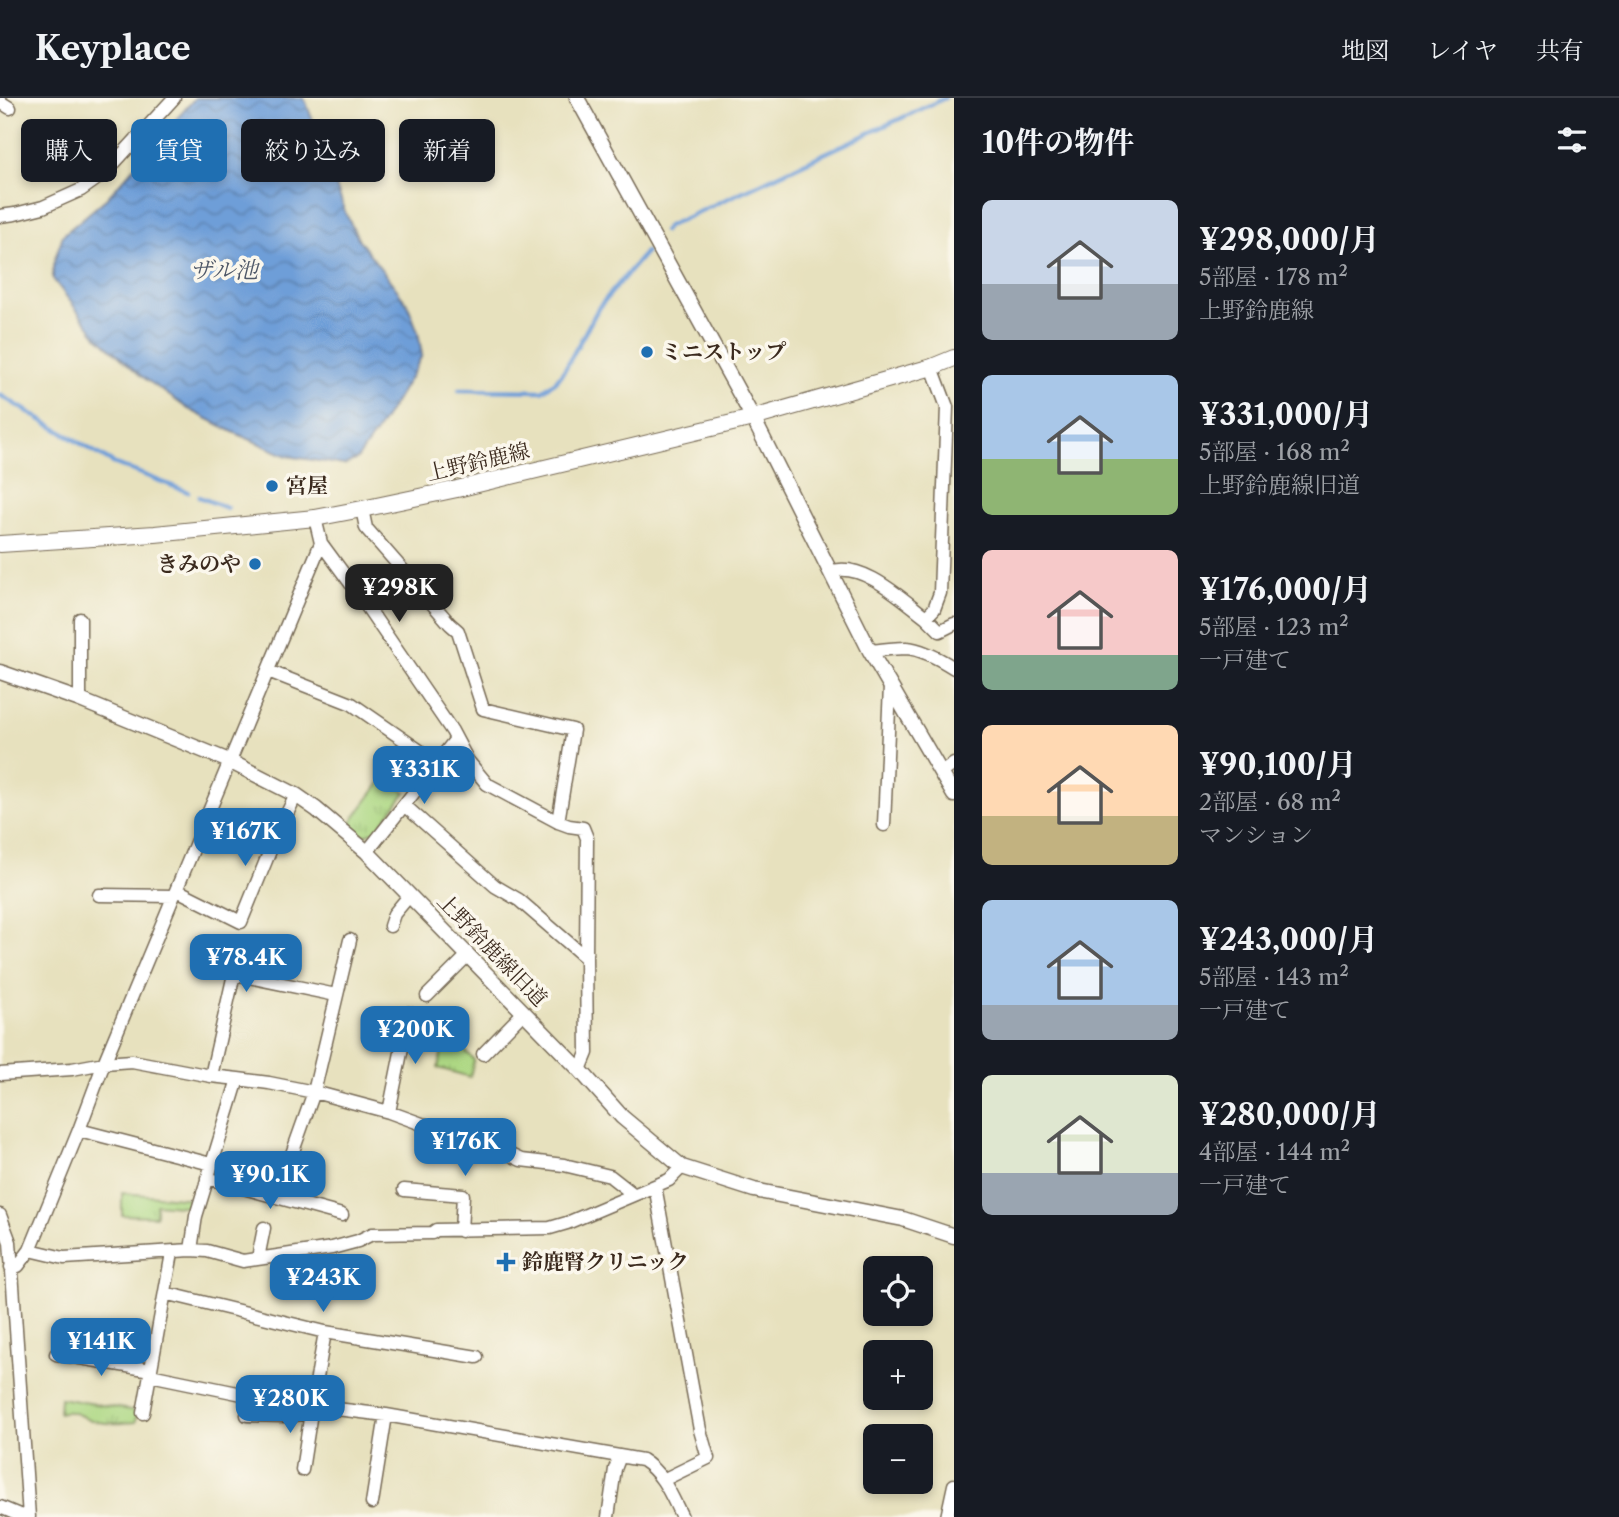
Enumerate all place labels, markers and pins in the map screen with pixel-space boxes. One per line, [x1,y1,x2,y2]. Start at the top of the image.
place label: ミニストップ [661,339,786,364]
marker: ミニストップ [639,344,655,360]
place label: 宮屋 [286,473,328,498]
marker: 宮屋 [264,478,280,494]
place label: きみのや [157,551,241,576]
marker: きみのや [247,556,263,572]
pin: ¥298K [350,564,448,624]
pin: ¥331K [375,746,473,806]
pin: ¥167K [196,808,294,868]
pin: ¥78.4K [189,934,303,994]
pin: ¥200K [366,1006,464,1066]
pin: ¥176K [416,1118,514,1178]
pin: ¥90.1K [213,1152,327,1211]
place label: 鈴鹿腎クリニック [522,1249,689,1274]
marker: 鈴鹿腎クリニック [496,1252,516,1272]
pin: ¥243K [274,1254,372,1314]
pin: ¥141K [52,1318,150,1378]
pin: ¥280K [241,1376,339,1435]

